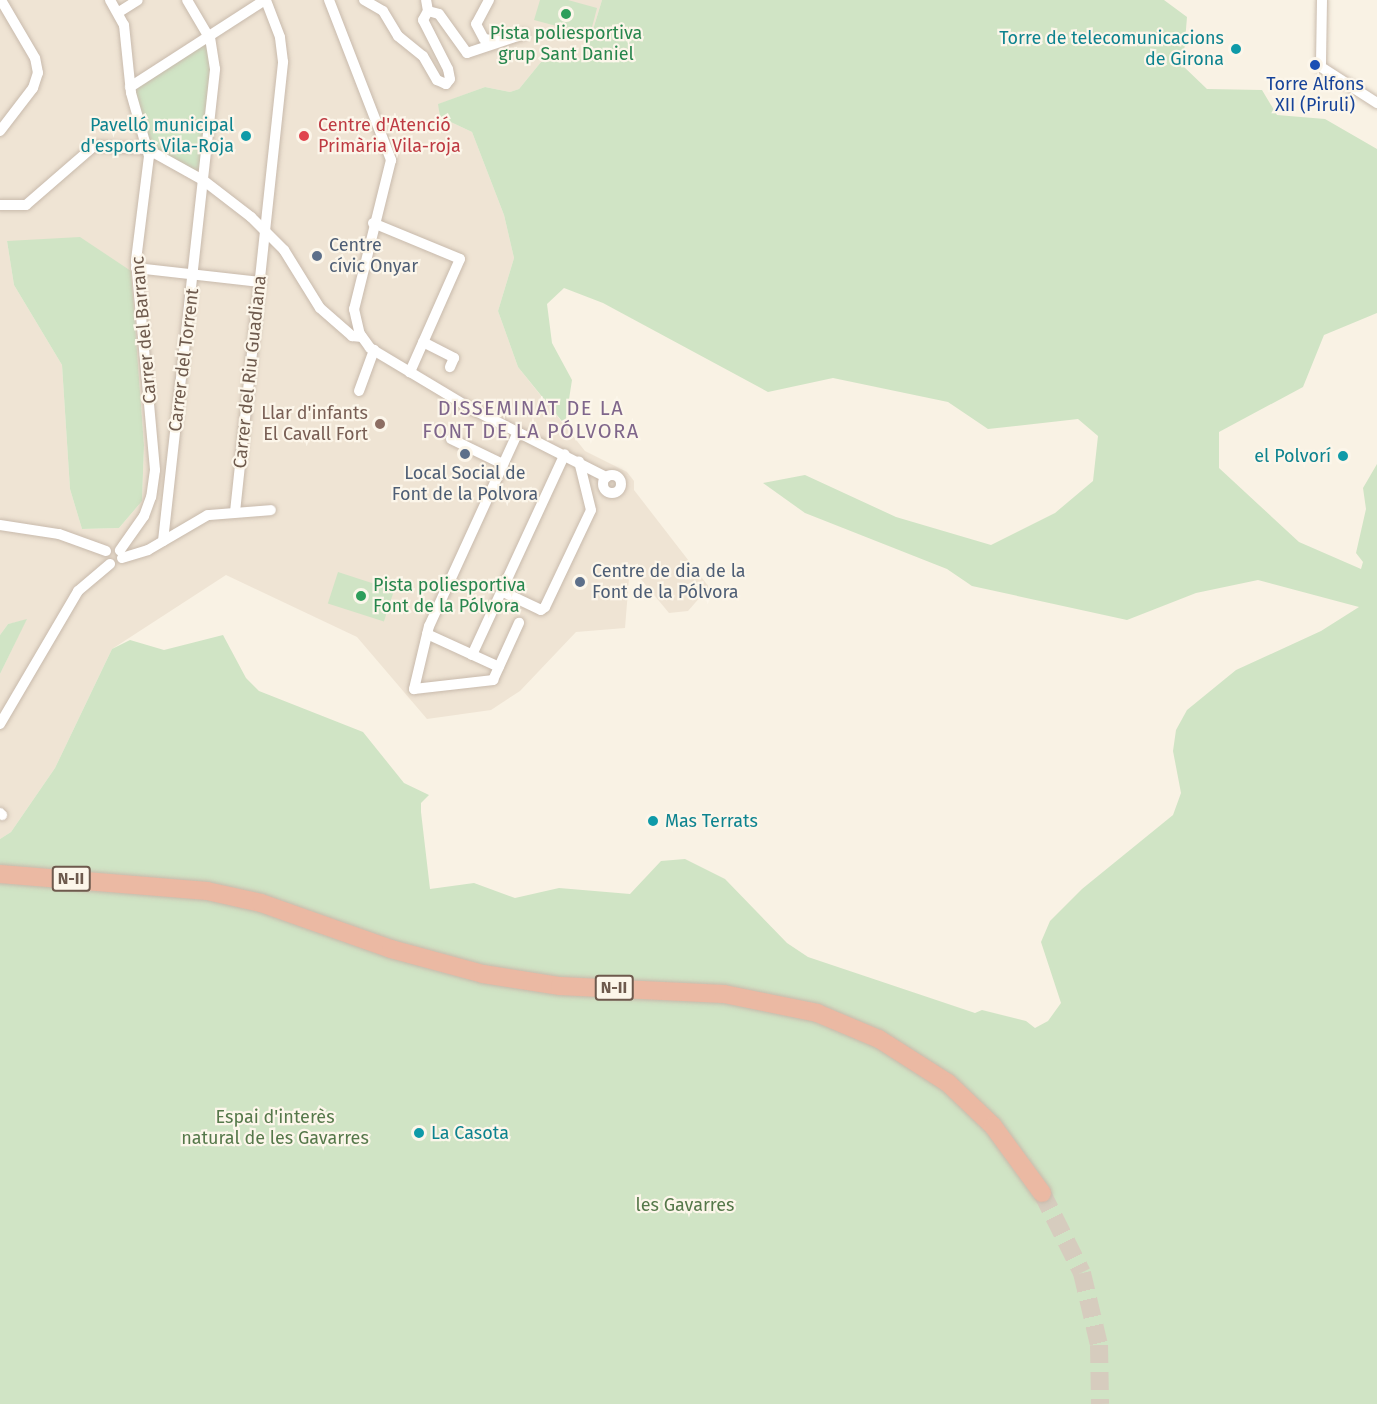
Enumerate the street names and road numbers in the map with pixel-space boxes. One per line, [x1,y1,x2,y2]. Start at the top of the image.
street label: Carrer del Barranc [127,255,161,405]
street label: Carrer del Riu Guadiana [229,274,271,470]
street label: Carrer del Torrent [164,287,204,433]
road number: N-II [52,866,90,892]
road number: N-II [594,975,634,1001]

